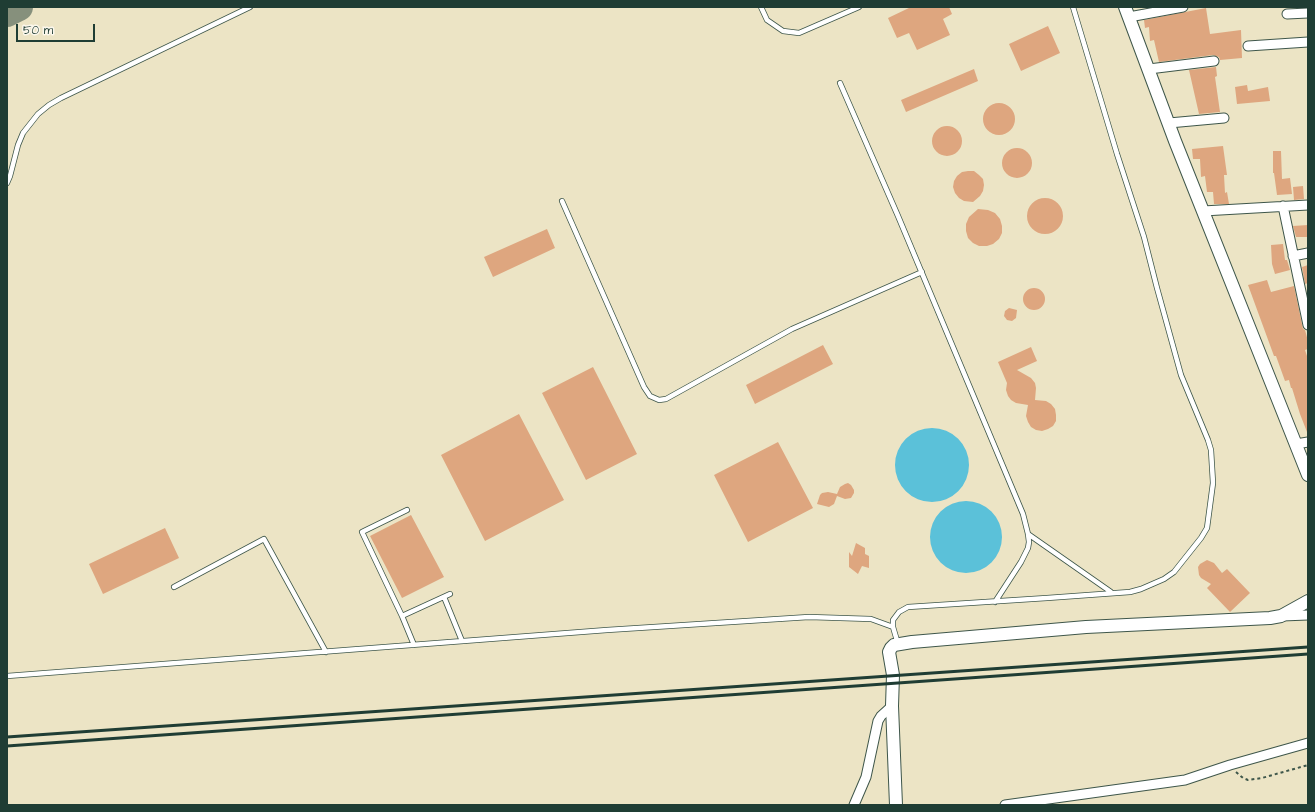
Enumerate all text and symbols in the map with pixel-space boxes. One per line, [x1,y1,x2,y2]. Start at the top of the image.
scale bar [18,16,97,42]
text: 50 m [23,22,53,39]

